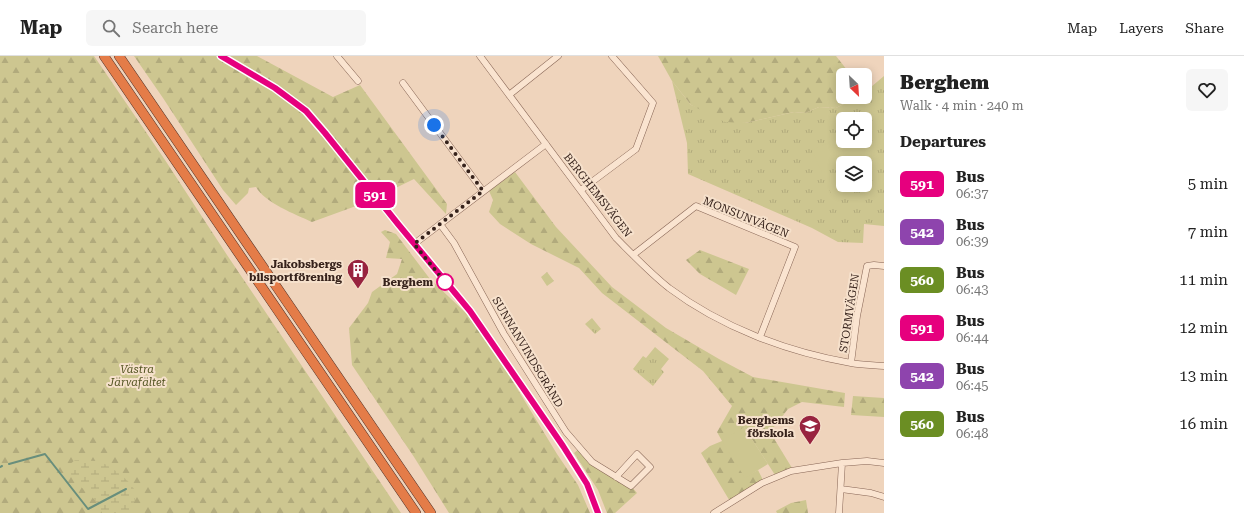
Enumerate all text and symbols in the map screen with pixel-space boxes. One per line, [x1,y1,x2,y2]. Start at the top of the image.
search box [86,10,366,46]
text: Map [20,16,62,39]
icon: search [100,17,122,39]
text: Search here [132,19,218,37]
text: Map [1067,20,1097,36]
text: Layers [1119,20,1163,36]
text: Share [1185,20,1224,36]
north arrow [836,68,872,104]
map controls [836,68,872,192]
button: heart [1186,69,1228,111]
text: Berghem [900,71,989,94]
text: Walk · 4 min · 240 m [900,98,1024,113]
button: locate [836,112,872,148]
your location [424,115,444,135]
text: Departures [900,133,986,151]
street label: BERGHEMSVÄGEN [561,150,635,240]
button: layers [836,156,872,192]
text: Bus [956,168,984,186]
text: 5 min [1188,175,1228,193]
text: 591 [910,176,934,192]
line badge: 591 [352,182,398,208]
text: 06:37 [956,186,988,201]
text: 591 [363,187,387,203]
street label: MONSUNVÄGEN [701,193,791,241]
text: Bus [956,216,984,234]
text: 7 min [1188,223,1228,241]
text: 542 [910,224,934,240]
text: 06:39 [956,234,988,249]
building icon: Jakobsbergs bilsportförening [345,257,371,290]
place label: Jakobsbergs bilsportförening [249,258,342,284]
text: Bus [956,264,984,282]
text: 11 min [1179,271,1228,289]
street label: STORMVÄGEN [836,272,862,353]
text: 560 [910,272,934,288]
marker: Berghem [436,273,454,291]
place label: Berghem [382,276,433,289]
text: 06:43 [956,282,988,297]
street label: SUNNANVINDSGRÄND [489,294,567,410]
text: Bus [956,312,984,330]
text: 12 min [1179,319,1228,337]
text: 591 [910,320,934,336]
text: 06:44 [956,330,988,345]
text: Bus [956,360,984,378]
park label: Västra Järvafältet [107,363,167,389]
text: 13 min [1179,367,1228,385]
text: 542 [910,368,934,384]
text: 06:45 [956,378,988,393]
text: Bus [956,408,984,426]
school or university icon: Berghems förskola [797,413,823,446]
place label: Berghems förskola [738,414,795,440]
text: 16 min [1179,415,1228,433]
text: 560 [910,416,934,432]
text: 06:48 [956,426,988,441]

